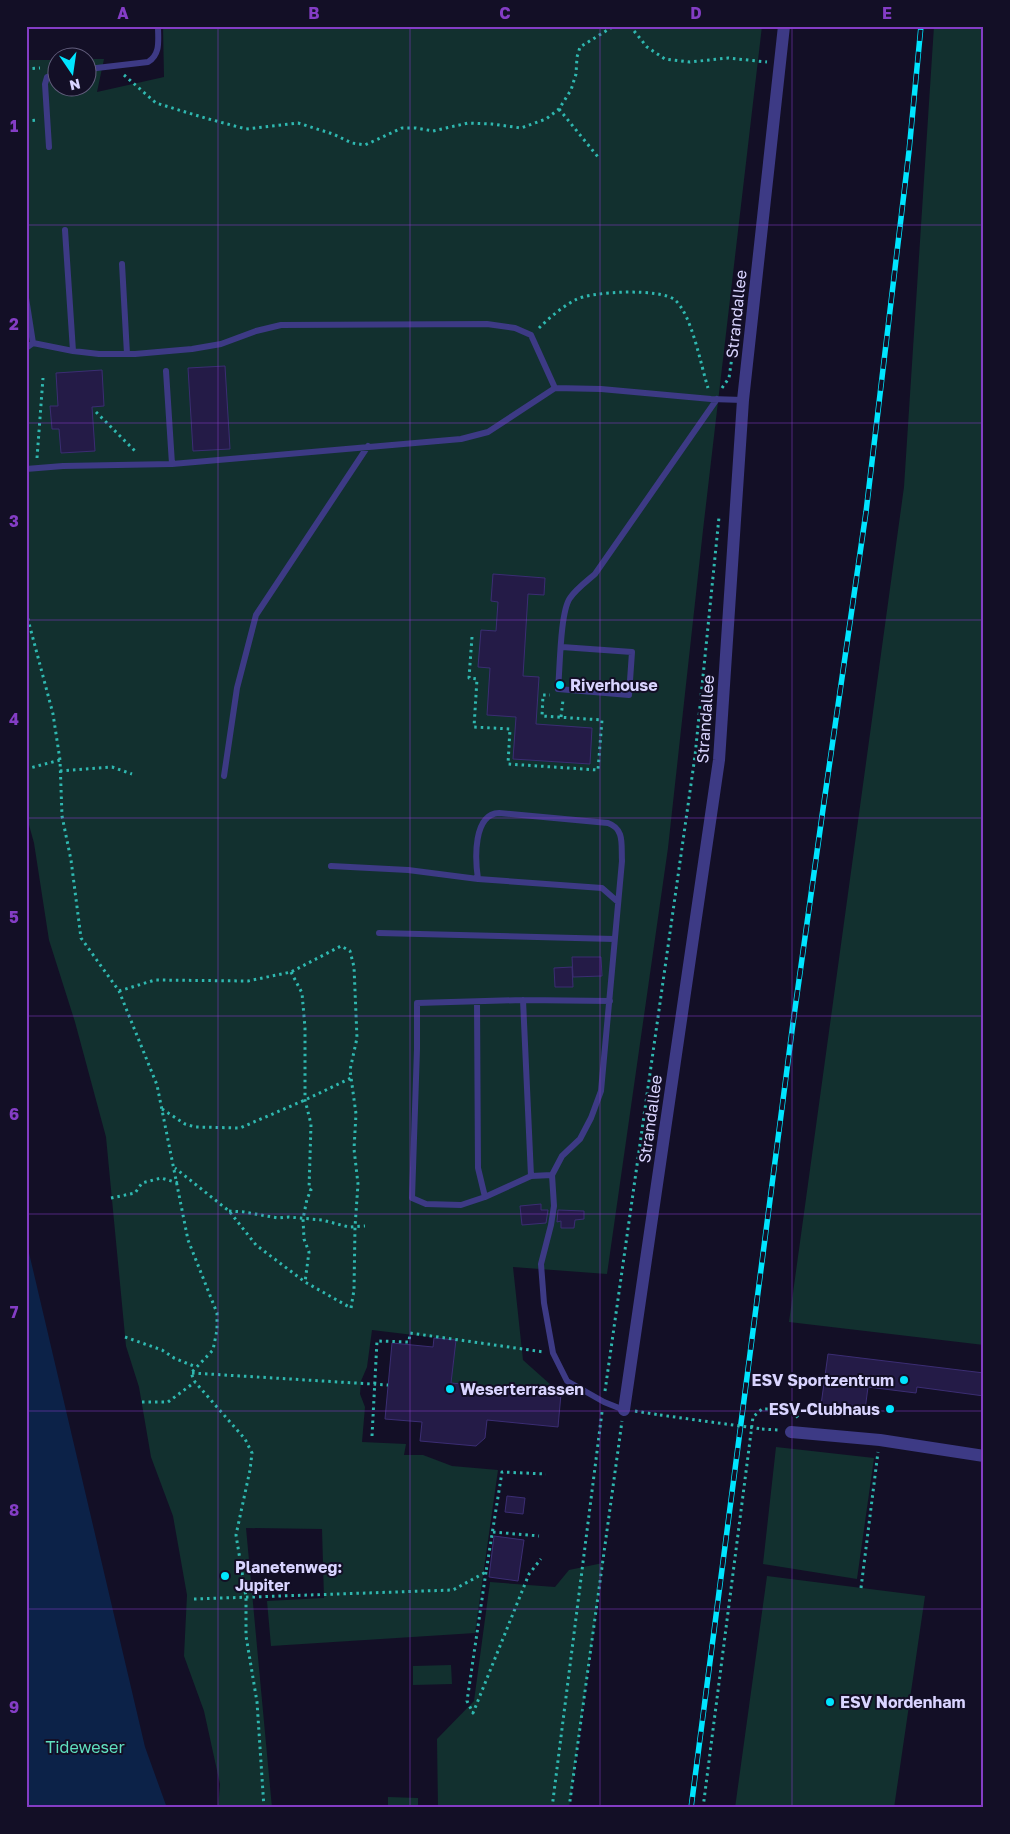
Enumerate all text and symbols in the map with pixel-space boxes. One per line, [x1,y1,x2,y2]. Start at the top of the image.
text: A [117,3,129,23]
text: B [308,3,320,23]
text: C [499,3,511,23]
text: D [690,3,702,23]
text: E [882,3,892,23]
north arrow [48,48,98,98]
text: N [68,76,82,95]
text: 1 [10,116,18,136]
street label: Strandallee [721,269,751,359]
text: 2 [9,314,19,334]
text: 3 [9,511,19,531]
street label: Strandallee [692,674,718,764]
place label: Riverhouse [570,675,658,695]
marker: Riverhouse [554,679,566,691]
text: 4 [9,709,19,729]
text: 5 [9,907,19,927]
street label: Strandallee [634,1074,666,1164]
text: 6 [9,1104,19,1124]
text: 7 [10,1302,19,1322]
place label: ESV Sportzentrum [752,1370,894,1390]
marker: ESV Sportzentrum [898,1374,910,1386]
place label: Weserterrassen [460,1379,584,1399]
marker: Weserterrassen [444,1383,456,1395]
place label: ESV-Clubhaus [769,1399,880,1419]
marker: ESV-Clubhaus [884,1403,896,1415]
text: 8 [9,1500,19,1520]
place label: Planetenweg: Jupiter [235,1557,342,1595]
marker: Planetenweg: Jupiter [219,1570,231,1582]
place label: ESV Nordenham [840,1692,965,1712]
marker: ESV Nordenham [824,1696,836,1708]
text: 9 [9,1697,19,1717]
park label: Tideweser [45,1737,125,1757]

